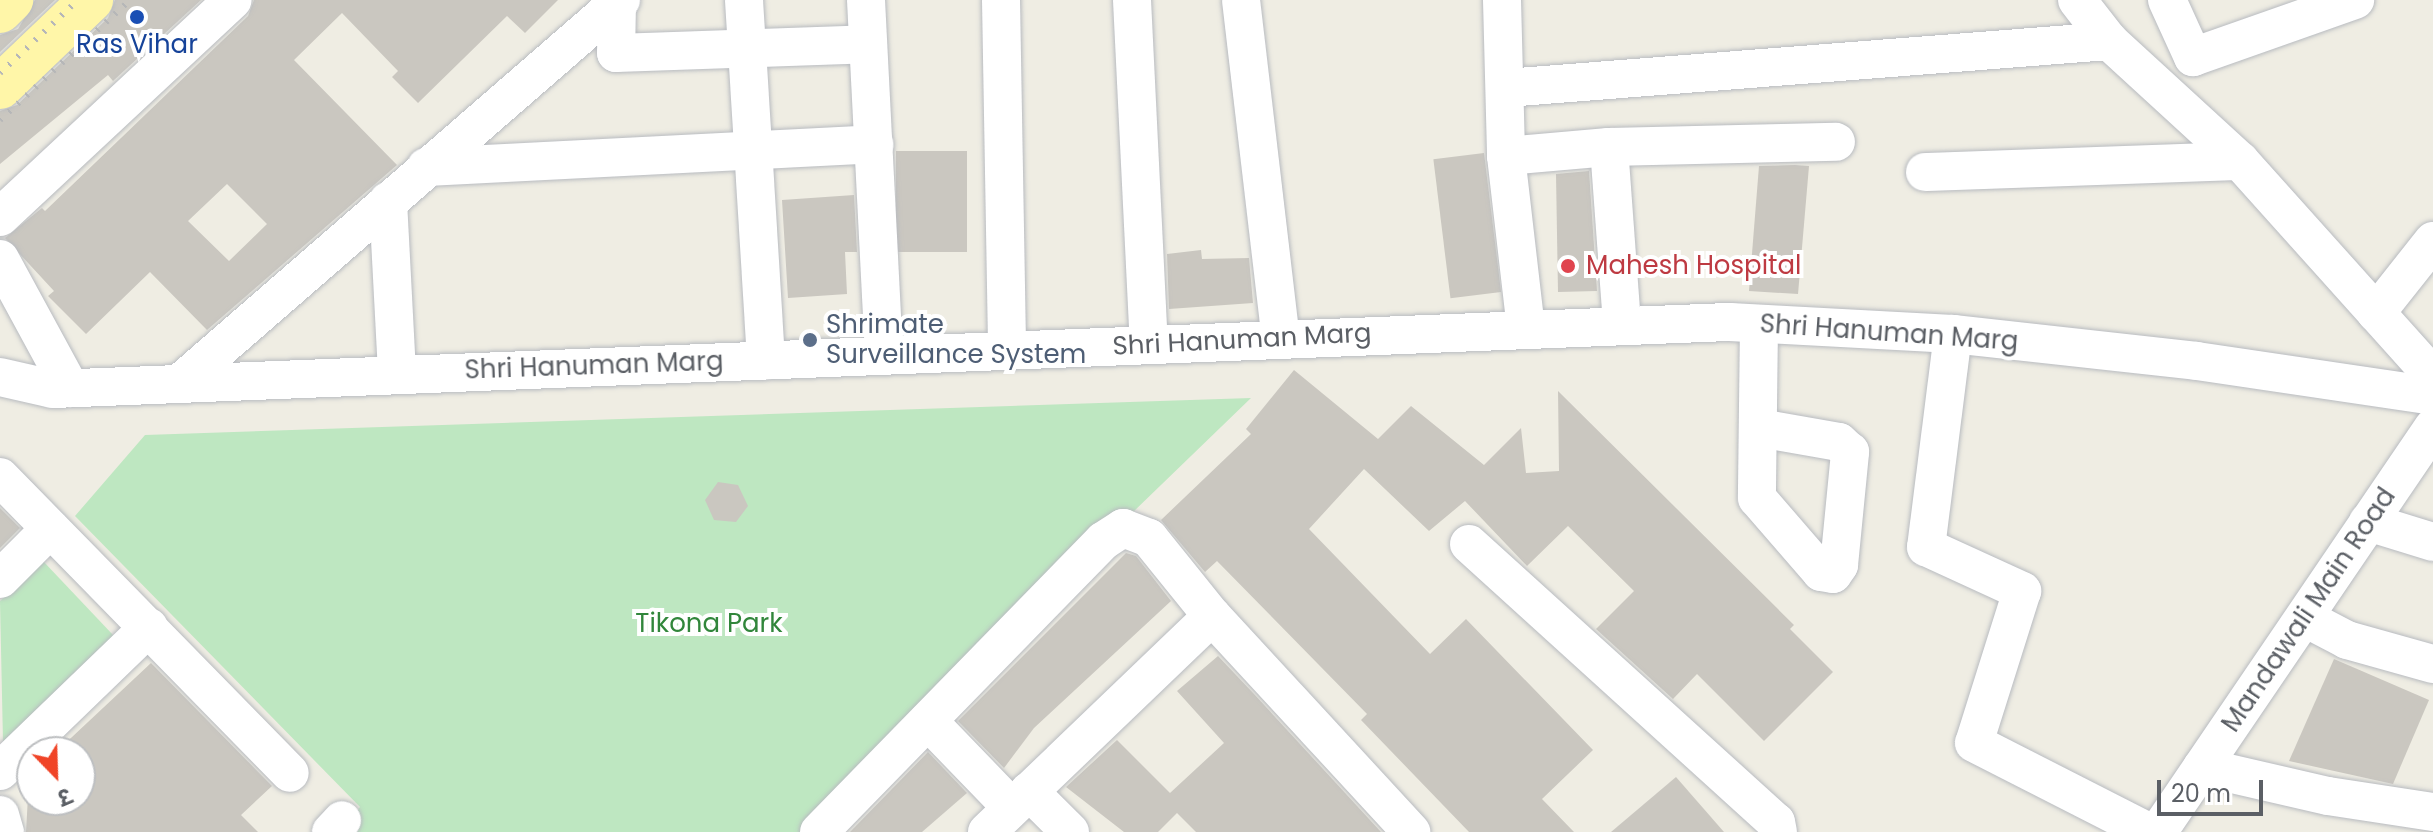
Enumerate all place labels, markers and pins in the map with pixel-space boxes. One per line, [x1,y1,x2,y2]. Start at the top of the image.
marker: Ras Vihar [128,8,146,26]
place label: Ras Vihar [76,29,198,61]
place label: Mahesh Hospital [1586,250,1801,282]
marker: Mahesh Hospital [1557,255,1579,277]
place label: Shrimate Surveillance System [826,309,1086,370]
marker: Shrimate Surveillance System [801,331,819,349]

